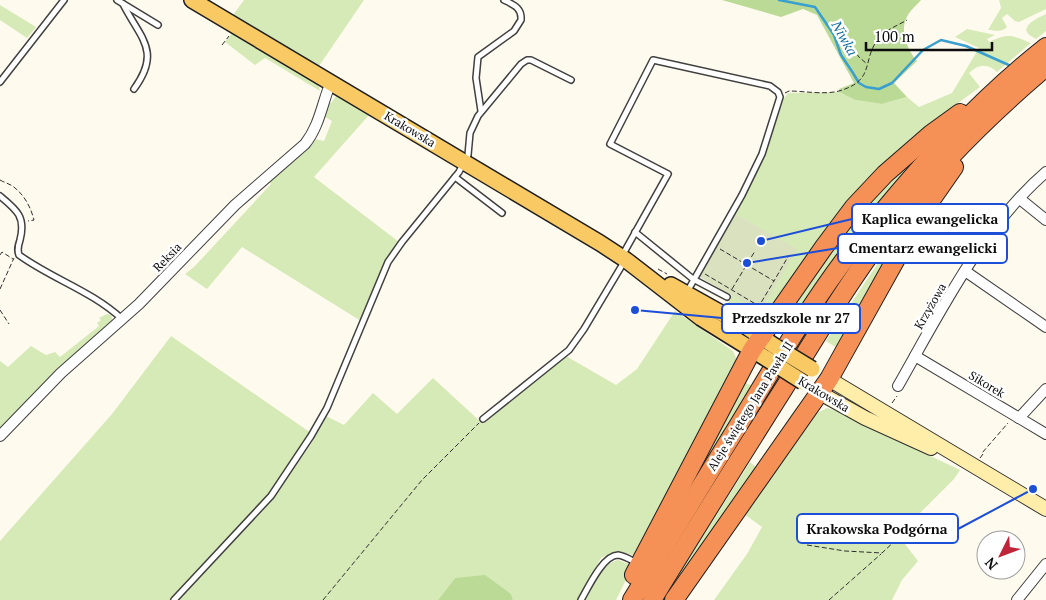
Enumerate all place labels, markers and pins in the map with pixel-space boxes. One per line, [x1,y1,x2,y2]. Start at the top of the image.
callout: Kaplica ewangelicka [852,204,1008,233]
callout: Cmentarz ewangelicki [838,234,1007,263]
callout: Przedszkole nr 27 [722,304,860,333]
callout: Krakowska Podgórna [797,514,958,543]

